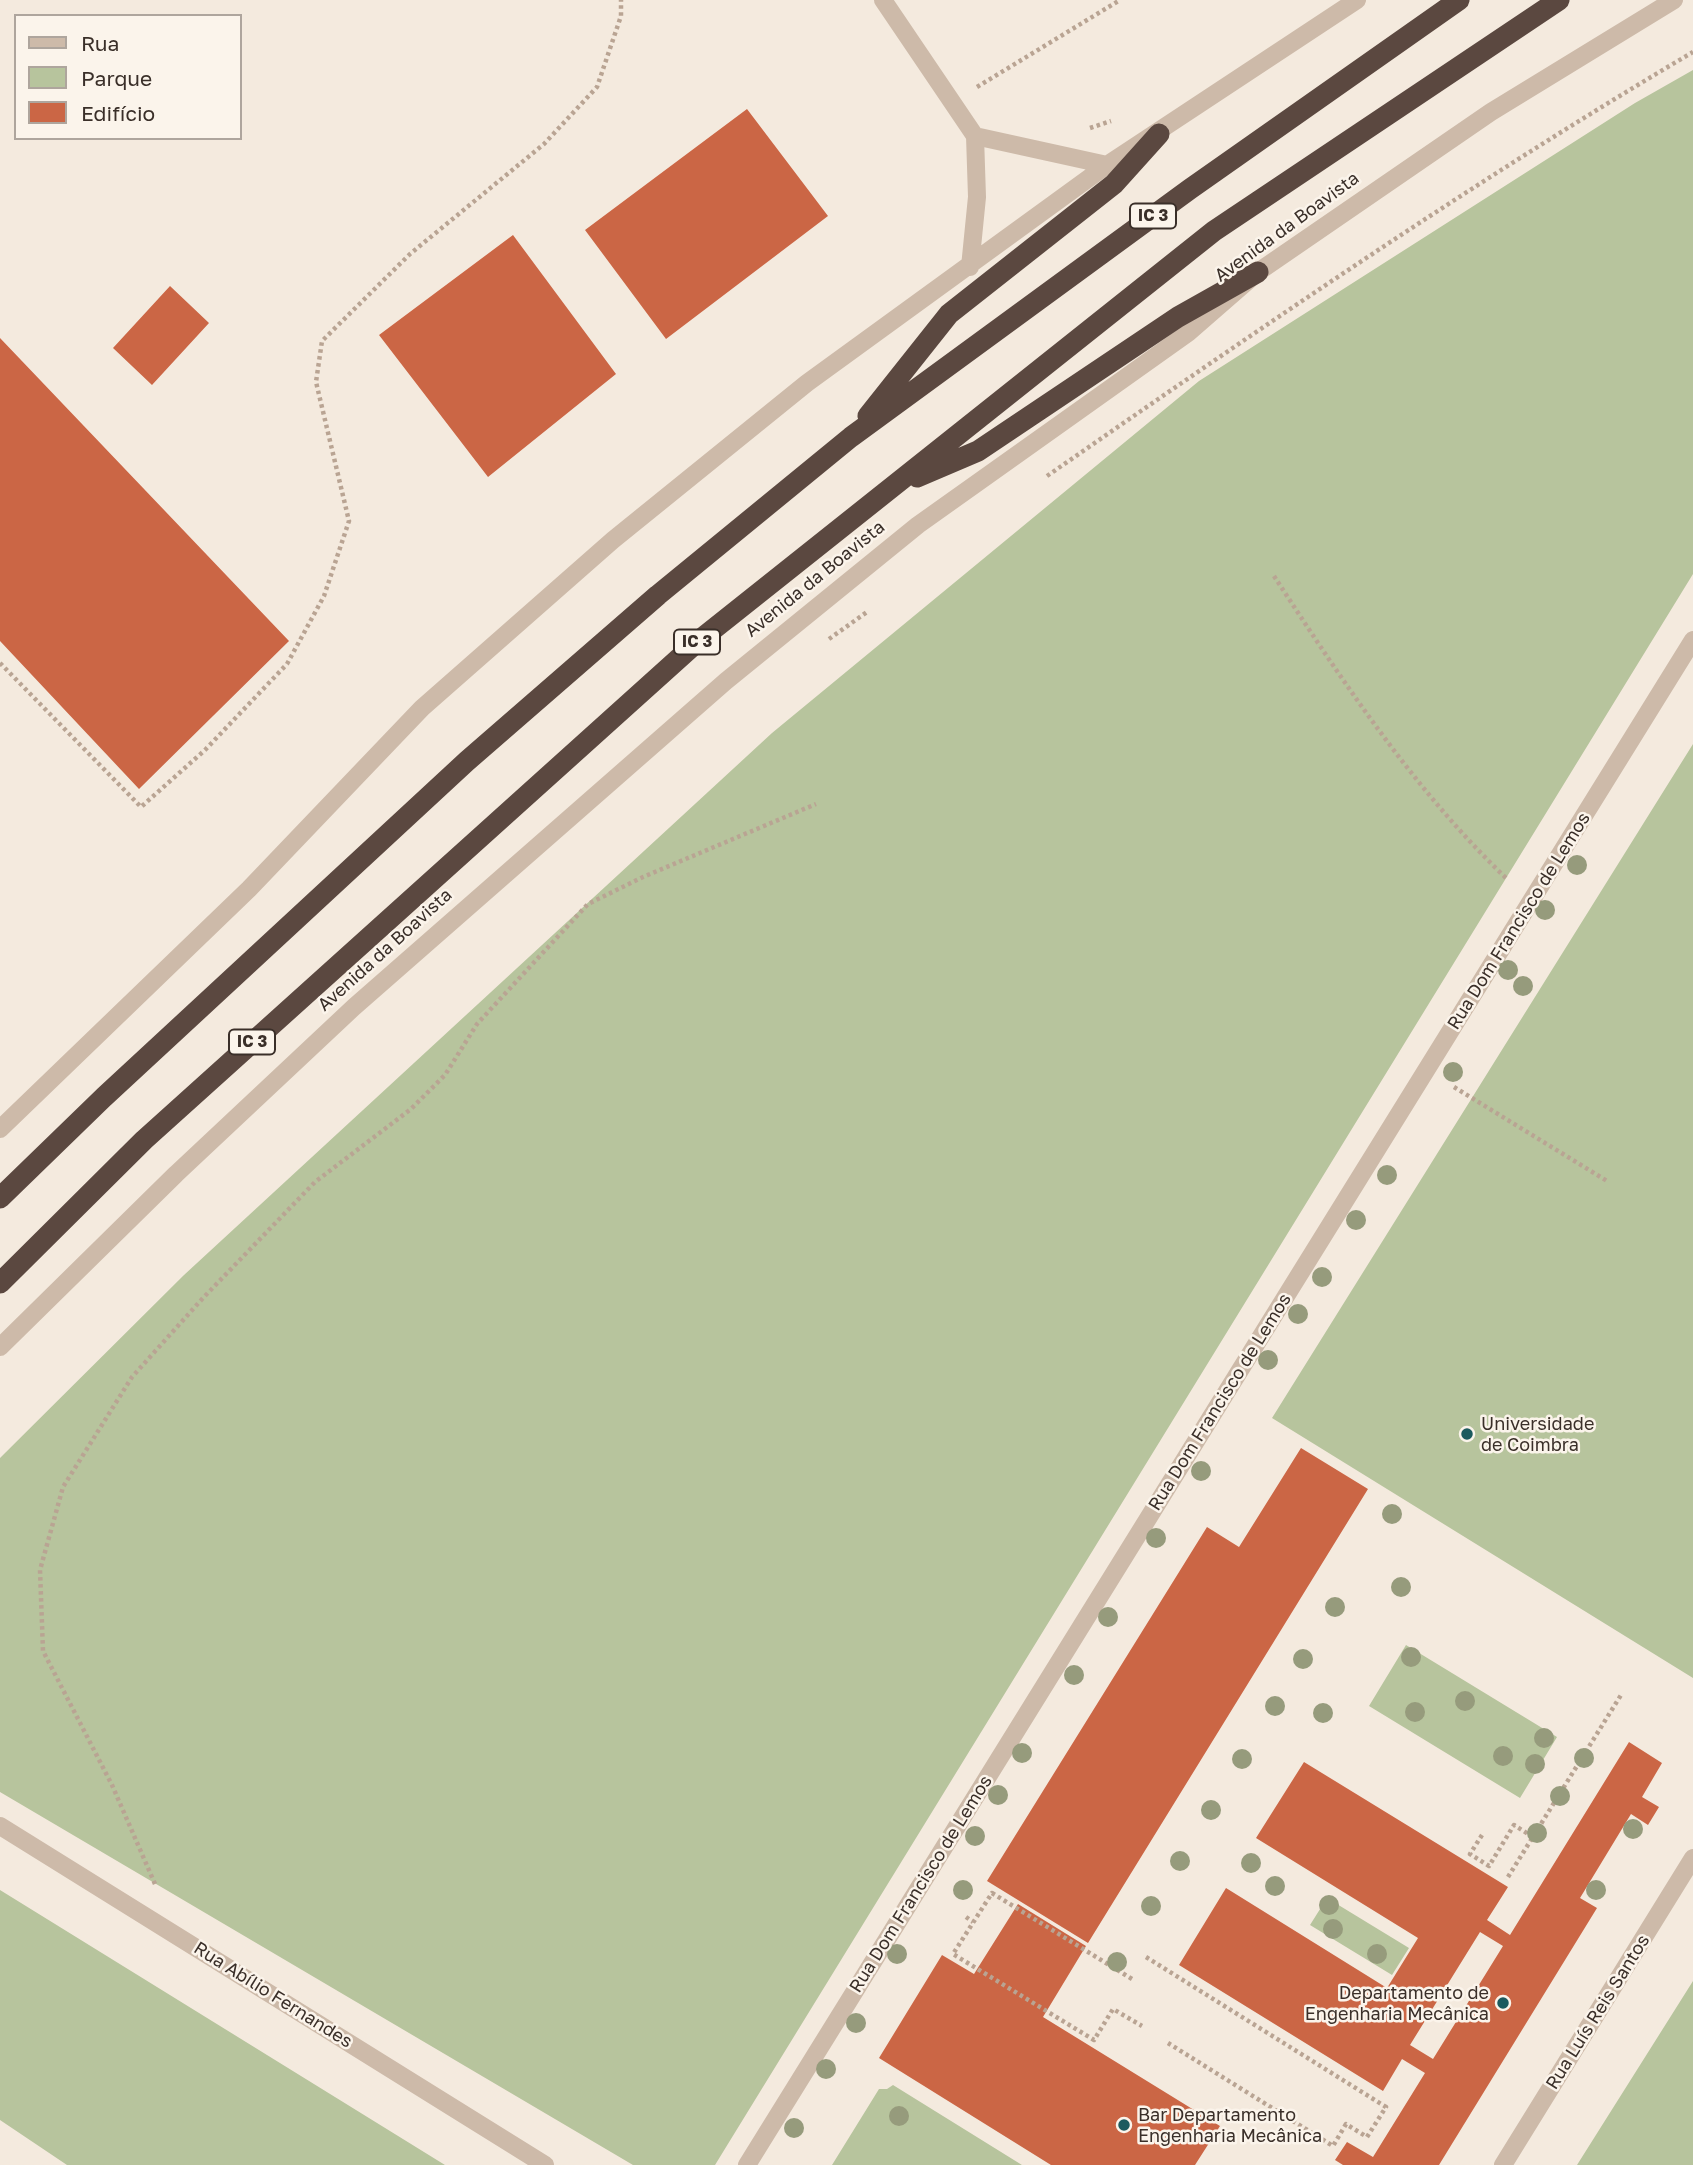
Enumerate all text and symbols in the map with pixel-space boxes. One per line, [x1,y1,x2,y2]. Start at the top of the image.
legend [14,14,242,140]
text: Rua [81,30,119,56]
text: Parque [81,65,152,91]
text: Edifício [81,100,155,126]
street label: Avenida da Boavista [1211,167,1363,287]
road number: IC 3 [1130,204,1176,229]
street label: Avenida da Boavista [741,516,889,642]
road number: IC 3 [674,629,720,654]
street label: Rua Dom Francisco de Lemos [1443,808,1595,1034]
street label: Avenida da Boavista [313,884,457,1016]
road number: IC 3 [229,1030,275,1054]
street label: Rua Dom Francisco de Lemos [1144,1289,1296,1515]
place label: Universidade de Coimbra [1481,1413,1594,1456]
marker: Universidade de Coimbra [1459,1426,1475,1442]
street label: Rua Dom Francisco de Lemos [845,1771,997,1997]
street label: Rua Luís Reis Santos [1542,1931,1654,2093]
street label: Rua Abílio Fernandes [190,1937,356,2053]
place label: Departamento de Engenharia Mecânica [1305,1982,1489,2024]
marker: Departamento de Engenharia Mecânica [1495,1995,1511,2011]
place label: Bar Departamento Engenharia Mecânica [1138,2104,1322,2146]
marker: Bar Departamento Engenharia Mecânica [1116,2117,1132,2133]

